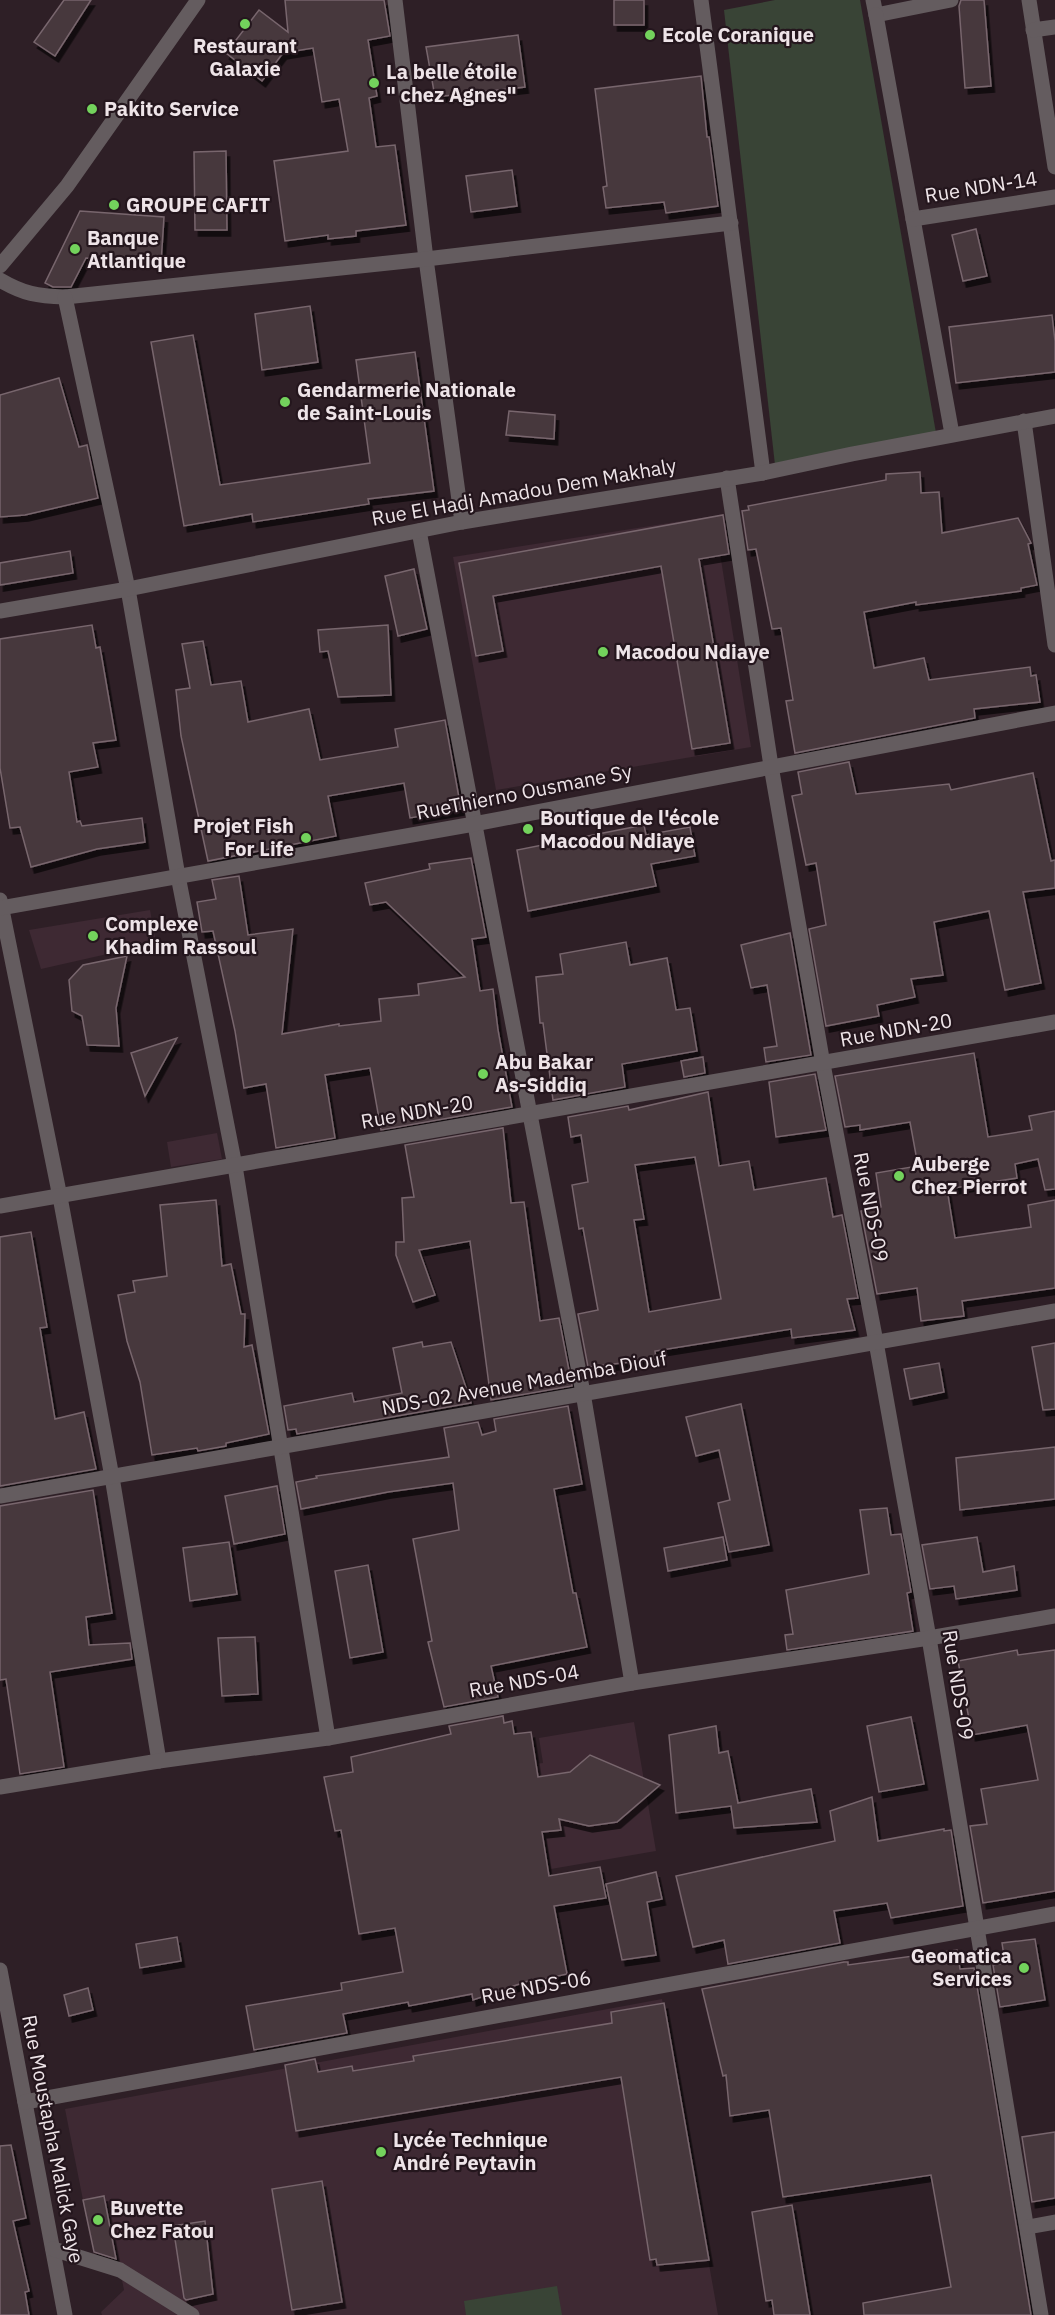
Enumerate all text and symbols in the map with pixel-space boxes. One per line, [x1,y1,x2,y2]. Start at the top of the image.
marker: Restaurant Galaxie [238,17,252,31]
place label: Ecole Coranique [662,21,814,48]
marker: Ecole Coranique [643,28,657,42]
place label: Restaurant Galaxie [193,32,297,82]
place label: La belle étoile " chez Agnes" [386,58,517,108]
marker: La belle étoile " chez Agnes" [367,76,381,90]
place label: Pakito Service [104,95,239,122]
marker: Pakito Service [85,102,99,116]
street label: Rue NDN-14 [923,164,1039,209]
place label: GROUPE CAFIT [126,191,271,218]
marker: GROUPE CAFIT [107,198,121,212]
place label: Banque Atlantique [87,224,186,274]
marker: Banque Atlantique [68,242,82,256]
place label: Gendarmerie Nationale de Saint-Louis [297,376,516,426]
marker: Gendarmerie Nationale de Saint-Louis [278,395,292,409]
street label: Rue El Hadj Amadou Dem Makhaly [369,451,678,532]
place label: Macodou Ndiaye [615,638,770,665]
marker: Macodou Ndiaye [596,645,610,659]
street label: RueThierno Ousmane Sy [414,757,634,826]
place label: Boutique de l'école Macodou Ndiaye [540,804,719,854]
place label: Projet Fish For Life [193,812,294,862]
marker: Boutique de l'école Macodou Ndiaye [521,822,535,836]
marker: Projet Fish For Life [299,831,313,845]
place label: Complexe Khadim Rassoul [105,910,257,960]
marker: Complexe Khadim Rassoul [86,929,100,943]
street label: Rue NDN-20 [838,1006,954,1053]
place label: Abu Bakar As-Siddiq [495,1048,593,1098]
marker: Abu Bakar As-Siddiq [476,1067,490,1081]
street label: Rue NDN-20 [359,1088,475,1135]
street label: Rue NDS-09 [848,1150,895,1264]
place label: Auberge Chez Pierrot [911,1150,1027,1200]
marker: Auberge Chez Pierrot [892,1169,906,1183]
street label: NDS-02 Avenue Mademba Diouf [379,1344,669,1421]
street label: Rue NDS-09 [936,1628,981,1742]
street label: Rue NDS-04 [467,1658,581,1703]
place label: Geomatica Services [911,1942,1012,1992]
marker: Geomatica Services [1017,1961,1031,1975]
street label: Rue NDS-06 [479,1964,593,2009]
street label: Rue Moustapha Malick Gaye [16,2012,91,2265]
place label: Lycée Technique André Peytavin [393,2126,548,2176]
marker: Lycée Technique André Peytavin [374,2145,388,2159]
place label: Buvette Chez Fatou [110,2194,214,2244]
marker: Buvette Chez Fatou [91,2213,105,2227]

